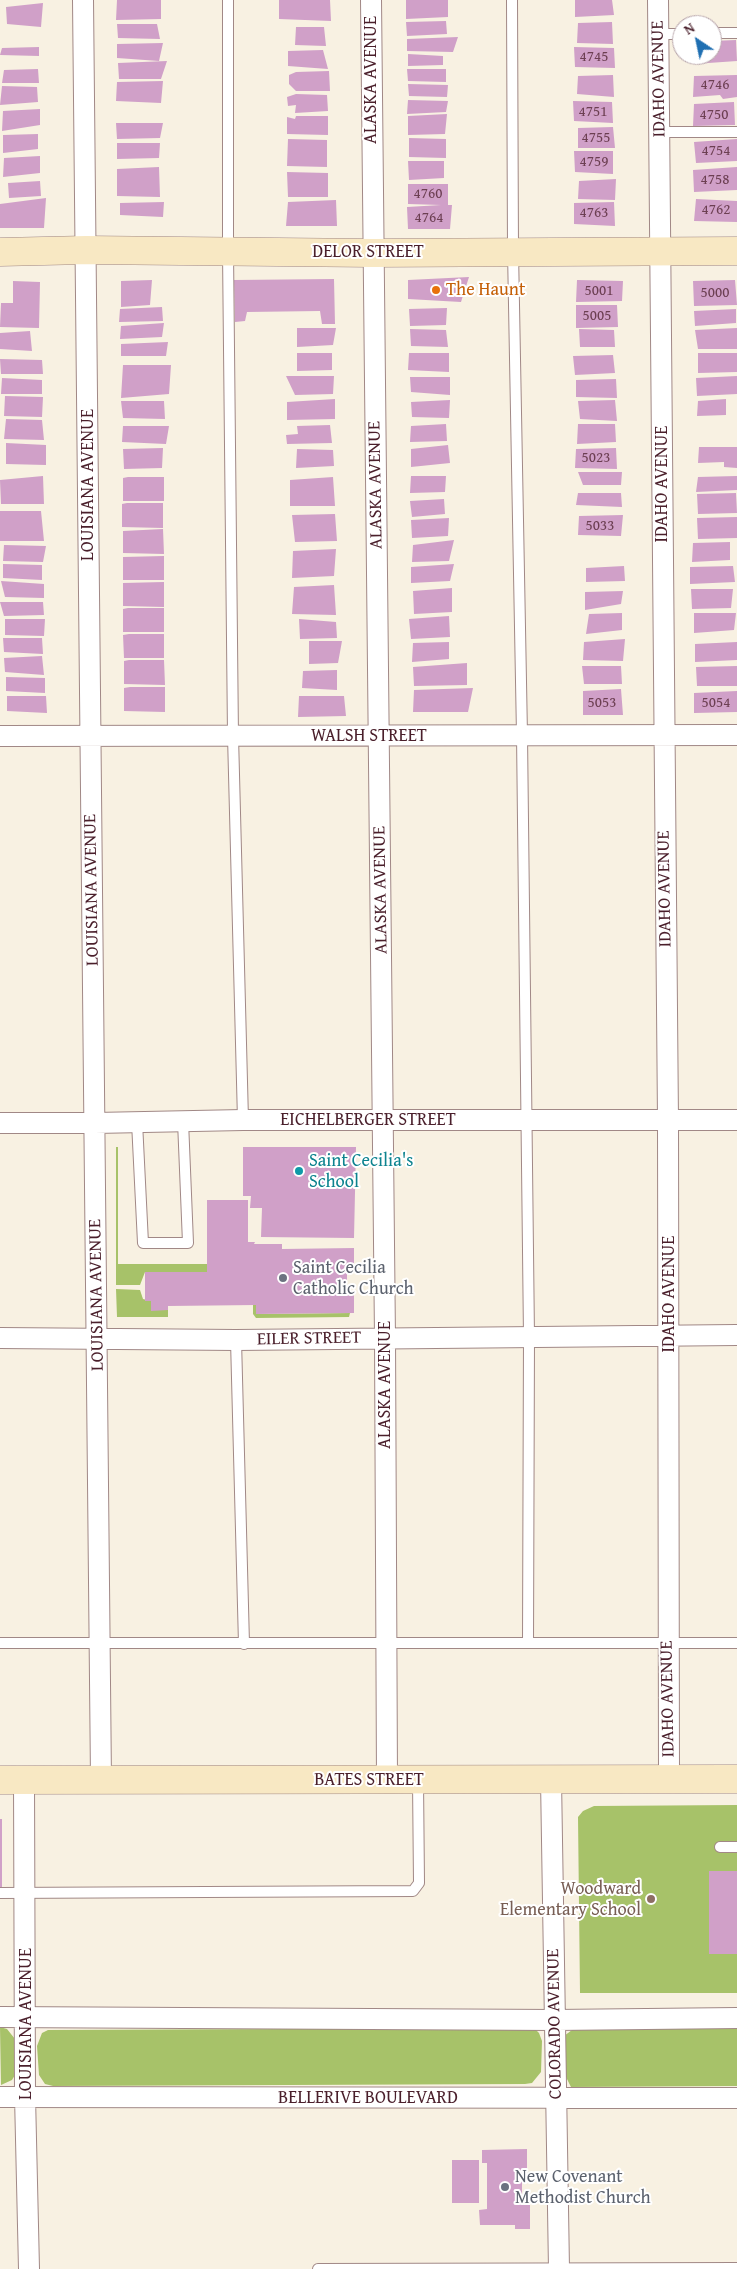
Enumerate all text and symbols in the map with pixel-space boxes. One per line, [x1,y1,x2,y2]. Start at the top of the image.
north arrow [672,15,722,65]
street label: ALASKA AVENUE [360,16,382,144]
text: N [680,17,699,39]
street label: IDAHO AVENUE [647,20,671,138]
house number: 4745 [580,48,608,66]
house number: 4746 [701,76,729,94]
house number: 4751 [579,103,607,121]
house number: 4750 [700,106,728,124]
house number: 4755 [582,129,610,147]
house number: 4754 [702,142,730,160]
house number: 4759 [580,153,608,171]
house number: 4758 [701,171,729,189]
house number: 4760 [414,185,442,203]
house number: 4762 [702,201,730,219]
house number: 4763 [580,204,608,222]
house number: 4764 [415,209,443,227]
street label: DELOR STREET [312,241,424,263]
place label: The Haunt [446,279,525,301]
house number: 5001 [585,282,613,300]
marker: The Haunt [430,284,442,296]
house number: 5000 [701,284,729,302]
house number: 5005 [583,307,611,325]
street label: LOUISIANA AVENUE [77,409,99,561]
street label: ALASKA AVENUE [364,421,388,549]
street label: IDAHO AVENUE [651,426,673,542]
house number: 5023 [582,449,610,467]
house number: 5033 [586,517,614,535]
house number: 5053 [588,694,616,712]
house number: 5054 [702,694,730,712]
street label: WALSH STREET [311,725,427,747]
street label: LOUISIANA AVENUE [80,814,104,966]
street label: ALASKA AVENUE [369,826,393,954]
street label: IDAHO AVENUE [653,830,677,948]
street label: EICHELBERGER STREET [280,1109,456,1131]
place label: Saint Cecilia's School [309,1150,413,1192]
marker: Saint Cecilia's School [293,1165,305,1177]
street label: LOUISIANA AVENUE [85,1219,109,1371]
street label: IDAHO AVENUE [658,1236,680,1352]
place label: Saint Cecilia Catholic Church [293,1257,414,1300]
marker: Saint Cecilia Catholic Church [277,1272,289,1284]
street label: ALASKA AVENUE [374,1321,396,1449]
street label: EILER STREET [257,1327,361,1351]
street label: IDAHO AVENUE [656,1640,680,1758]
street label: BATES STREET [314,1769,424,1791]
place label: Woodward Elementary School [500,1878,641,1920]
marker: Woodward Elementary School [645,1893,657,1905]
street label: LOUISIANA AVENUE [15,1948,37,2100]
street label: COLORADO AVENUE [543,1948,567,2100]
street label: BELLERIVE BOULEVARD [278,2087,458,2109]
place label: New Covenant Methodist Church [515,2166,651,2208]
marker: New Covenant Methodist Church [499,2181,511,2193]

